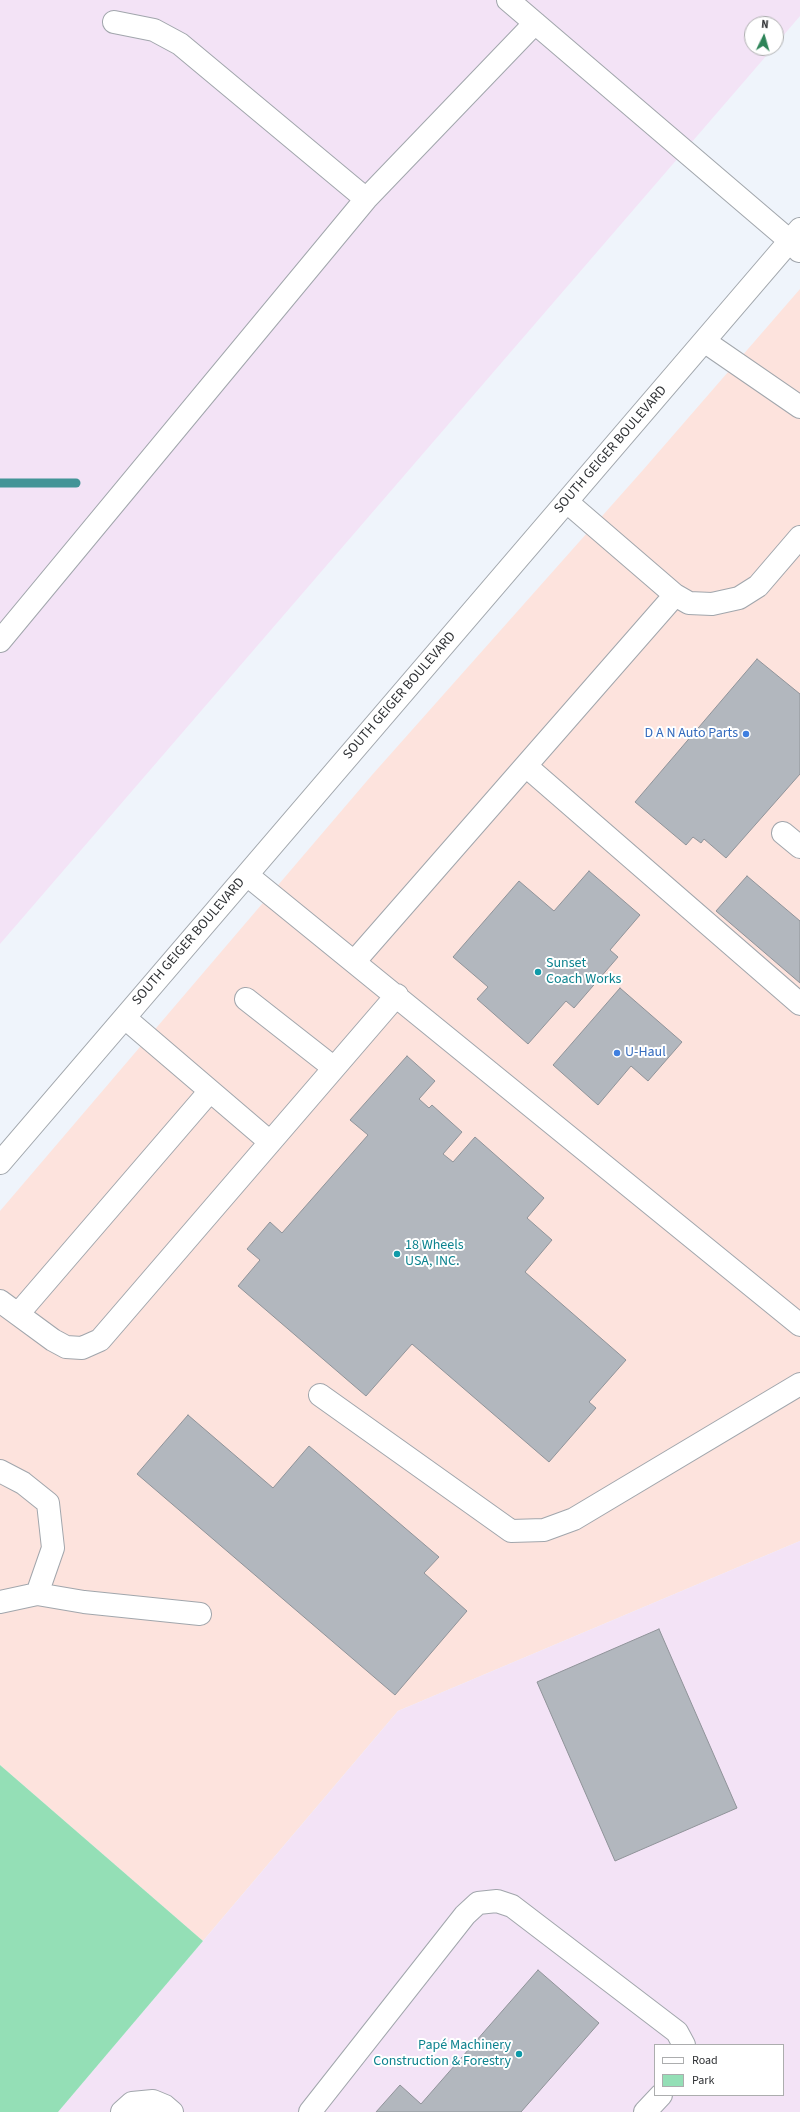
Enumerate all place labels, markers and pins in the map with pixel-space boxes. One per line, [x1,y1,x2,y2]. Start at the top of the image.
place label: D A N Auto Parts [645,726,738,742]
marker: D A N Auto Parts [741,729,751,739]
place label: Sunset Coach Works [546,956,621,988]
marker: Sunset Coach Works [533,967,543,977]
place label: U-Haul [625,1045,666,1061]
marker: U-Haul [612,1048,622,1058]
place label: 18 Wheels USA, INC. [405,1238,464,1270]
marker: 18 Wheels USA, INC. [392,1249,402,1259]
place label: Papé Machinery Construction & Forestry [373,2038,511,2070]
marker: Papé Machinery Construction & Forestry [514,2049,524,2059]

